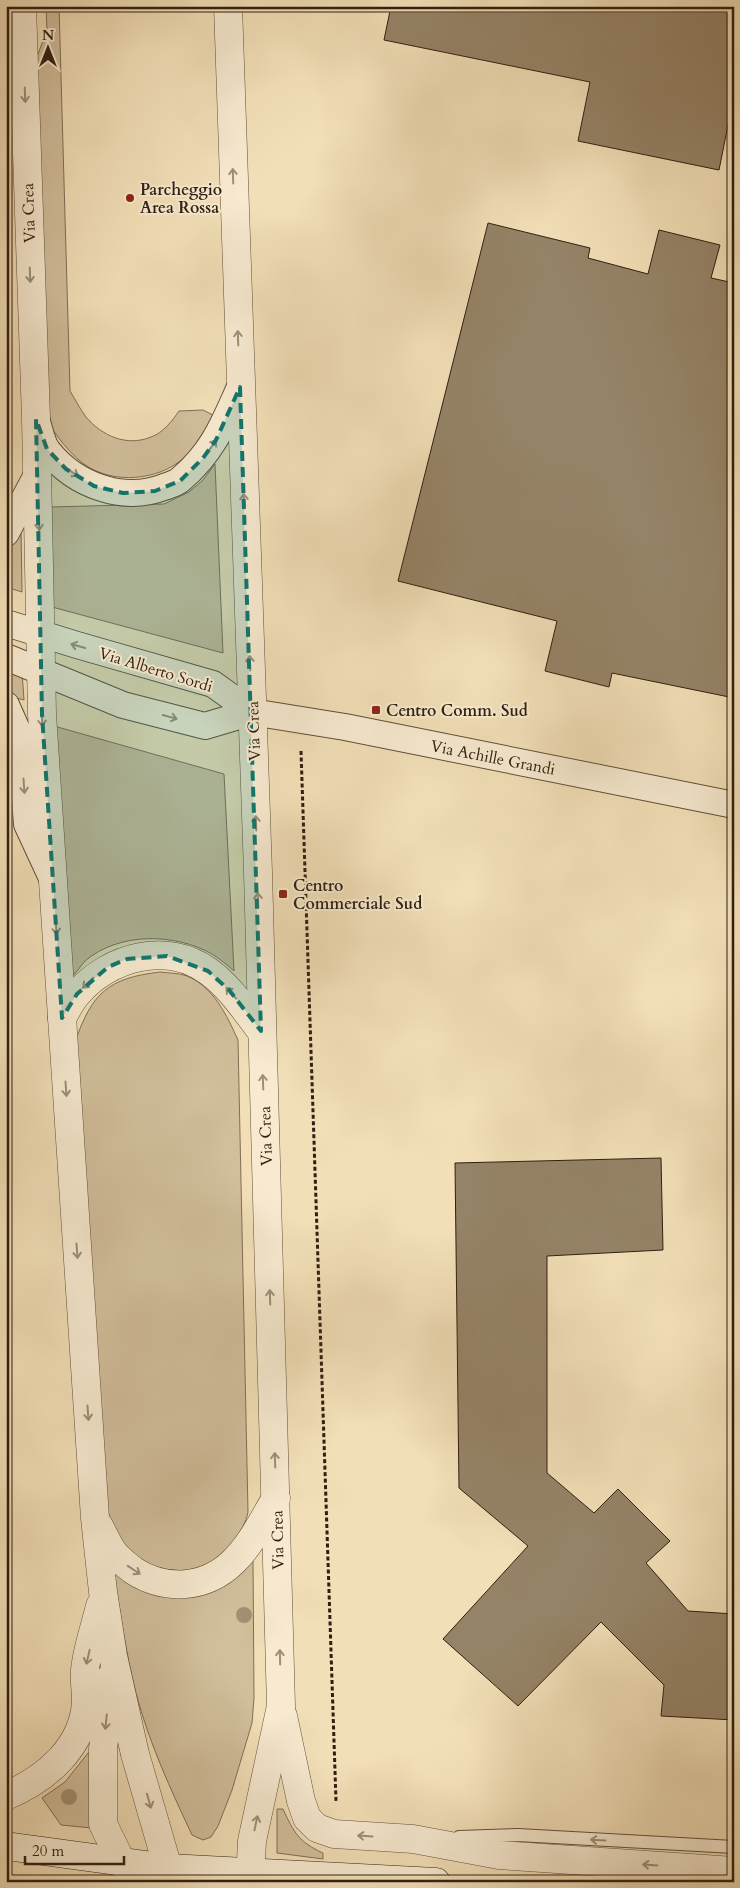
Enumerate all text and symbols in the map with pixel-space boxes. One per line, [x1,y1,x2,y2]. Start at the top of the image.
north arrow [22,22,72,72]
text: N [42,26,54,45]
one-way arrow [20,86,29,102]
one-way arrow [228,168,238,184]
place label: Parcheggio Area Rossa [140,179,222,219]
street label: Via Crea [17,183,41,243]
marker: Parcheggio Area Rossa [124,192,136,204]
one-way arrow [26,266,35,282]
one-way arrow [234,331,243,347]
one-way arrow [207,439,217,453]
one-way arrow [64,467,78,477]
one-way arrow [240,493,249,509]
one-way arrow [34,515,43,531]
one-way arrow [70,640,86,650]
street label: Via Alberto Sordi [96,642,216,698]
one-way arrow [246,655,255,671]
place label: Centro Comm. Sud [386,700,528,722]
street label: Via Crea [242,701,266,761]
marker: Centro Comm. Sud [370,704,382,716]
one-way arrow [38,711,47,727]
one-way arrow [161,713,177,722]
street label: Via Achille Grandi [429,735,558,781]
one-way arrow [20,778,29,794]
one-way arrow [251,816,261,832]
place label: Centro Commerciale Sud [293,875,422,915]
marker: Centro Commerciale Sud [277,888,289,900]
one-way arrow [254,893,263,909]
one-way arrow [51,918,60,934]
one-way arrow [81,977,94,989]
one-way arrow [225,986,236,999]
one-way arrow [258,1075,267,1091]
one-way arrow [62,1081,71,1097]
street label: Via Crea [254,1106,278,1166]
one-way arrow [73,1243,82,1259]
one-way arrow [265,1290,274,1306]
one-way arrow [84,1405,93,1421]
one-way arrow [270,1452,280,1468]
street label: Via Crea [266,1510,290,1570]
one-way arrow [127,1565,141,1575]
one-way arrow [83,1648,92,1664]
one-way arrow [275,1649,285,1666]
one-way arrow [101,1713,111,1729]
one-way arrow [145,1792,154,1808]
one-way arrow [252,1815,261,1831]
one-way arrow [357,1832,373,1841]
scale bar [25,1833,124,1865]
one-way arrow [590,1835,606,1844]
text: 20 m [32,1841,64,1861]
one-way arrow [642,1861,658,1870]

